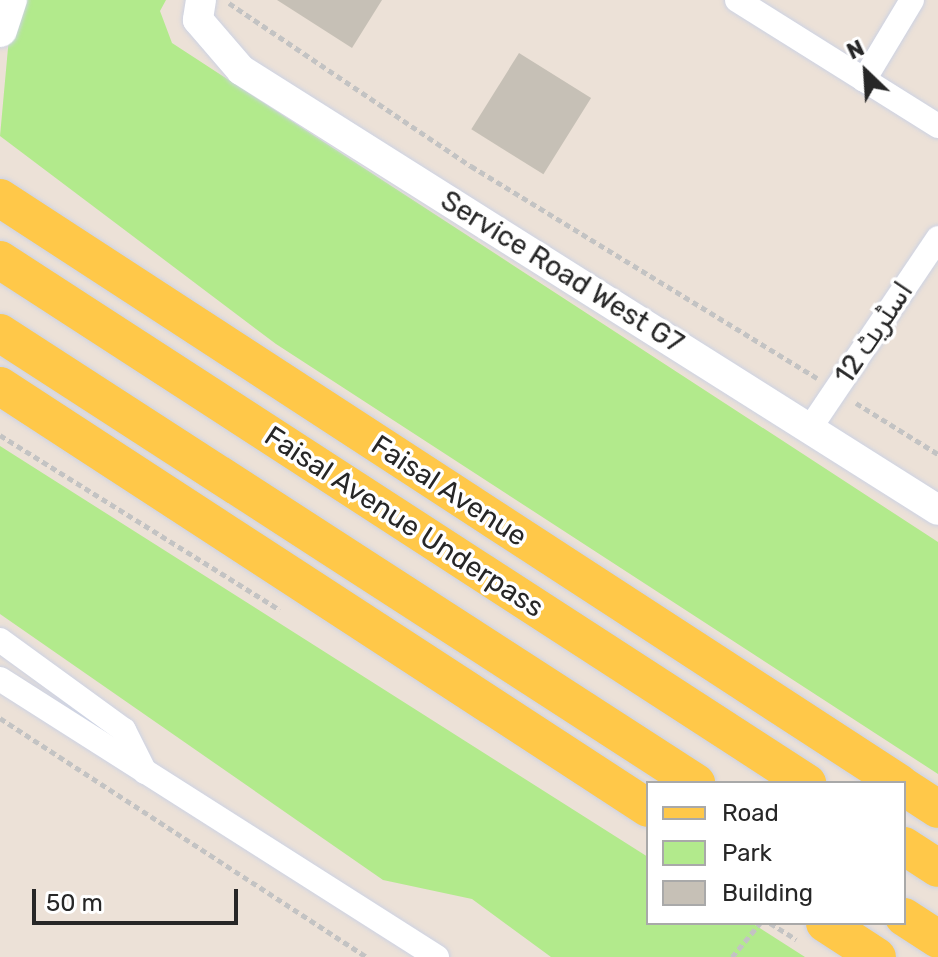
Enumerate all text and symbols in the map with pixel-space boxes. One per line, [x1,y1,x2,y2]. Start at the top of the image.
north arrow [826,32,906,112]
text: N [843,34,869,65]
street label: Service Road West G7 [434,183,690,361]
street label: اسٹریٹ 12 [828,275,920,391]
street label: Faisal Avenue Underpass [258,419,550,625]
street label: Faisal Avenue [365,428,533,554]
legend [646,781,906,925]
text: Road [722,799,779,827]
text: Park [722,839,772,867]
scale bar [36,873,242,923]
text: Building [722,879,813,907]
text: 50 m [46,889,103,917]

